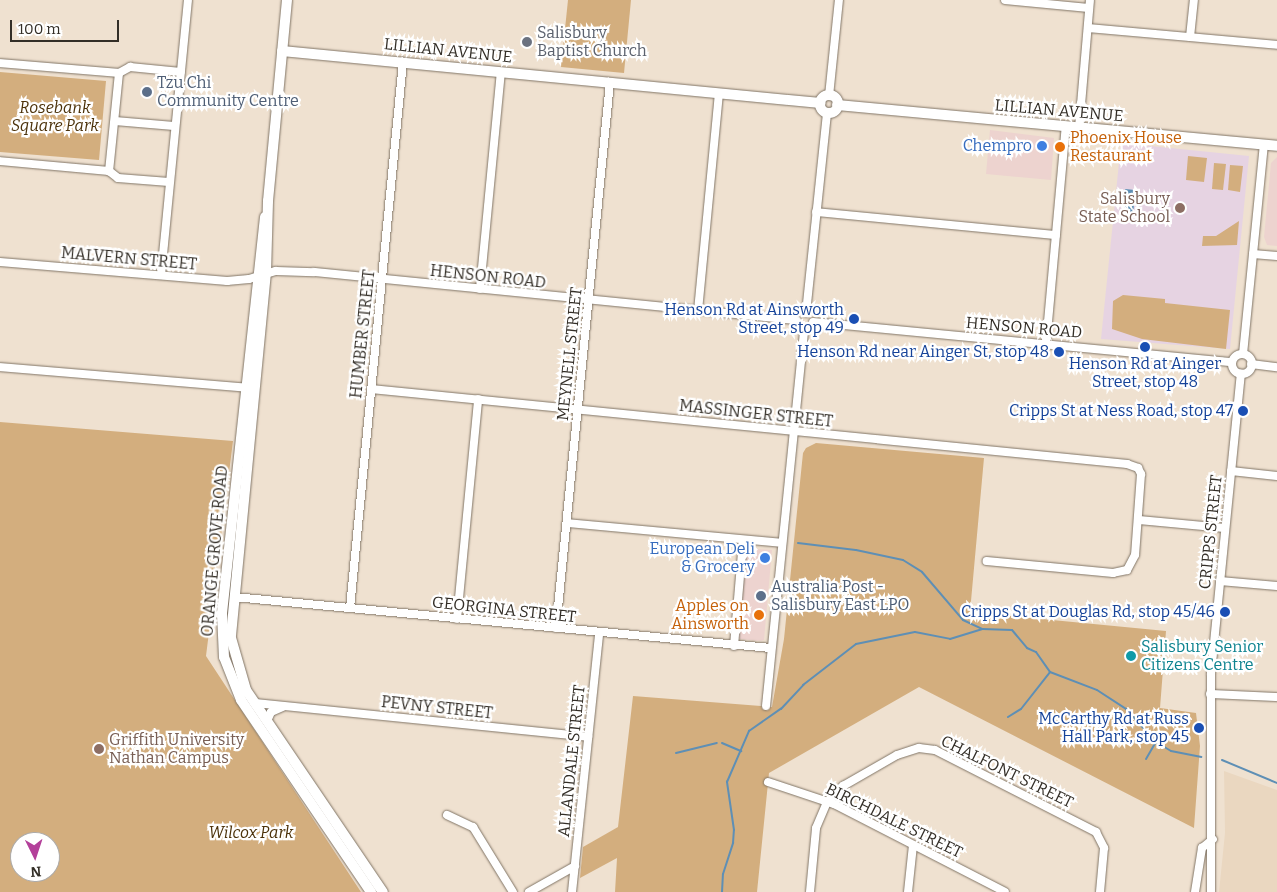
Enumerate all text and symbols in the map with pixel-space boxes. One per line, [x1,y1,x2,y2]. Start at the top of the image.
scale bar [12,10,121,42]
text: 100 m [18,20,61,38]
place label: Salisbury Baptist Church [537,23,647,61]
street label: LILLIAN AVENUE [383,35,513,67]
marker: Salisbury Baptist Church [521,36,533,48]
place label: Tzu Chi Community Centre [157,73,299,111]
marker: Tzu Chi Community Centre [141,86,153,98]
street label: LILLIAN AVENUE [994,96,1124,126]
park label: Rosebank Square Park [11,98,99,136]
place label: Phoenix House Restaurant [1070,128,1182,166]
place label: Chempro [963,136,1032,156]
marker: Chempro [1036,140,1048,152]
marker: Phoenix House Restaurant [1054,141,1066,153]
place label: Salisbury State School [1078,189,1170,227]
marker: Salisbury State School [1174,202,1186,214]
street label: MALVERN STREET [60,243,198,275]
street label: HENSON ROAD [429,261,547,293]
street label: HUMBER STREET [347,269,379,399]
street label: MEYNELL STREET [553,286,587,422]
place label: Henson Rd at Ainsworth Street, stop 49 [664,300,844,338]
marker: Henson Rd at Ainsworth Street, stop 49 [848,313,860,325]
street label: HENSON ROAD [965,313,1083,343]
marker: Henson Rd at Ainger Street, stop 48 [1139,341,1151,353]
place label: Henson Rd near Ainger St, stop 48 [797,342,1049,362]
marker: Henson Rd near Ainger St, stop 48 [1053,346,1065,358]
place label: Henson Rd at Ainger Street, stop 48 [1069,354,1221,392]
street label: MASSINGER STREET [678,396,834,432]
place label: Cripps St at Ness Road, stop 47 [1009,401,1233,421]
marker: Cripps St at Ness Road, stop 47 [1237,405,1249,417]
street label: ORANGE GROVE ROAD [198,465,232,637]
street label: CRIPPS STREET [1195,474,1227,590]
place label: European Deli & Grocery [650,539,755,577]
marker: European Deli & Grocery [759,552,771,564]
place label: Australia Post - Salisbury East LPO [771,577,909,615]
marker: Australia Post - Salisbury East LPO [755,590,767,602]
street label: GEORGINA STREET [431,593,577,627]
place label: Apples on Ainsworth [671,596,749,634]
place label: Cripps St at Douglas Rd, stop 45/46 [961,602,1215,622]
marker: Cripps St at Douglas Rd, stop 45/46 [1219,606,1231,618]
marker: Apples on Ainsworth [753,609,765,621]
place label: Salisbury Senior Citizens Centre [1141,637,1263,675]
marker: Salisbury Senior Citizens Centre [1125,650,1137,662]
street label: ALLANDALE STREET [554,684,590,838]
street label: PEVNY STREET [380,693,494,723]
place label: McCarthy Rd at Russ Hall Park, stop 45 [1038,709,1189,747]
marker: McCarthy Rd at Russ Hall Park, stop 45 [1193,722,1205,734]
place label: Griffith University Nathan Campus [109,730,244,768]
street label: CHALFONT STREET [938,732,1076,812]
marker: Griffith University Nathan Campus [93,743,105,755]
street label: BIRCHDALE STREET [822,780,966,862]
park label: Wilcox Park [209,823,293,843]
north arrow [10,832,60,882]
text: N [30,863,42,880]

